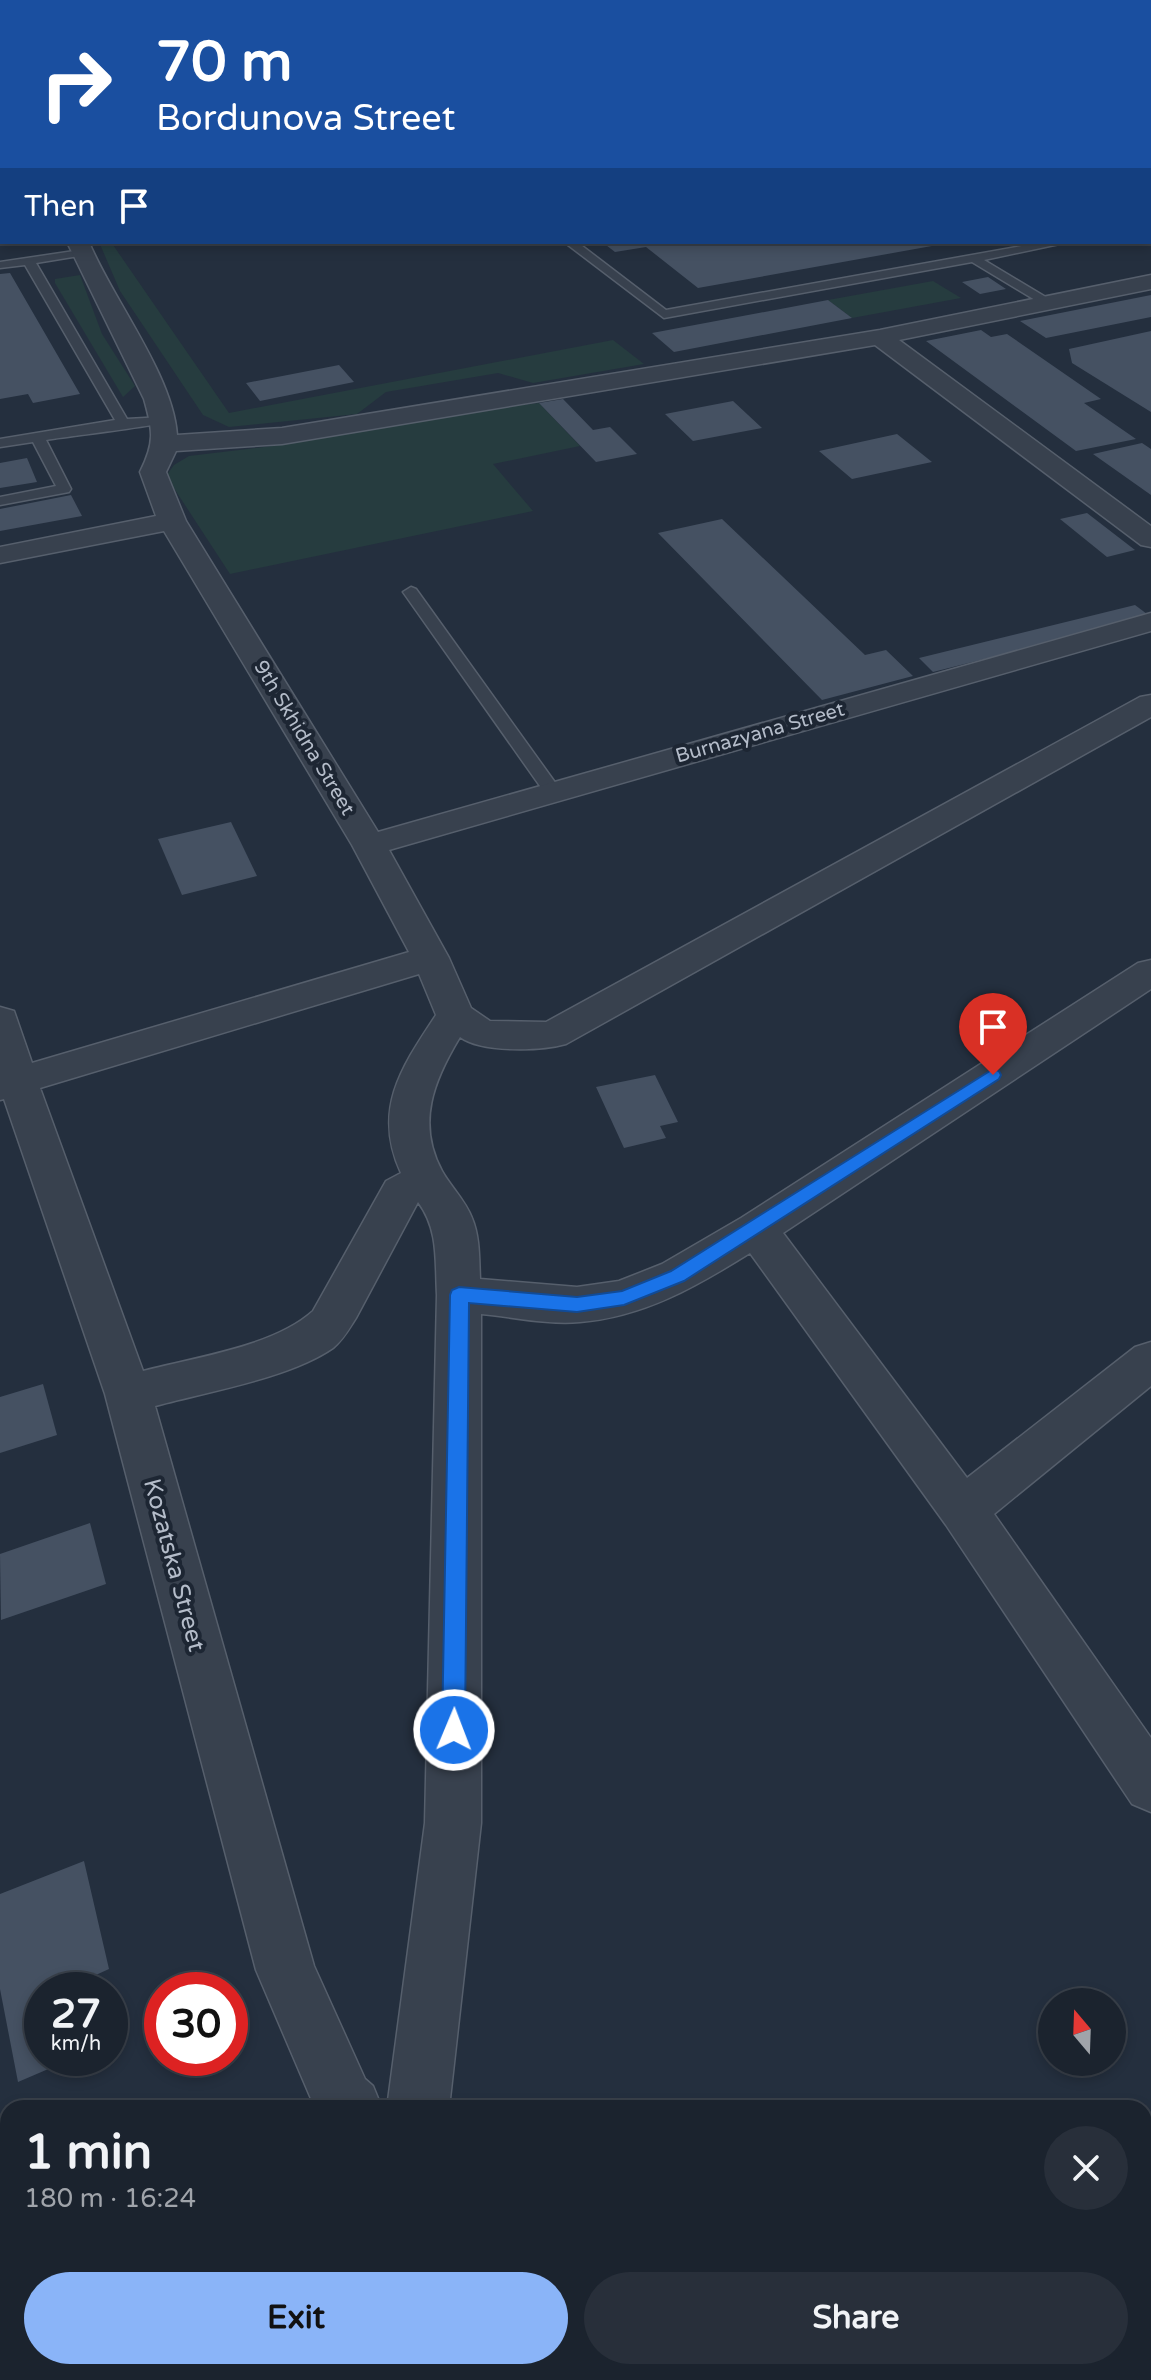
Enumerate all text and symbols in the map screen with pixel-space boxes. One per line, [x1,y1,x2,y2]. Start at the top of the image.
text: 70 m [156,29,292,96]
icon: right [24,32,128,136]
text: Bordunova Street [156,97,455,140]
icon: arrive [112,184,156,228]
text: Then [24,188,96,225]
street label: 9th Skhidna Street [248,656,360,820]
street label: Burnazyana Street [673,697,848,769]
pin [959,993,1027,1075]
icon: arrive [971,1005,1015,1049]
street label: Kozatska Street [137,1475,211,1655]
position arrow [412,1688,496,1772]
speed limit sign: 30 [144,1972,248,2076]
north arrow [1038,1988,1126,2076]
map controls [1038,1988,1126,2076]
text: 27 [51,1990,101,2038]
text: km/h [51,2032,101,2056]
text: 1 min [24,2124,152,2182]
button: close [1044,2126,1128,2210]
text: 180 m · 16:24 [24,2183,196,2214]
button: Exit [24,2272,568,2364]
button: Share [584,2272,1128,2364]

